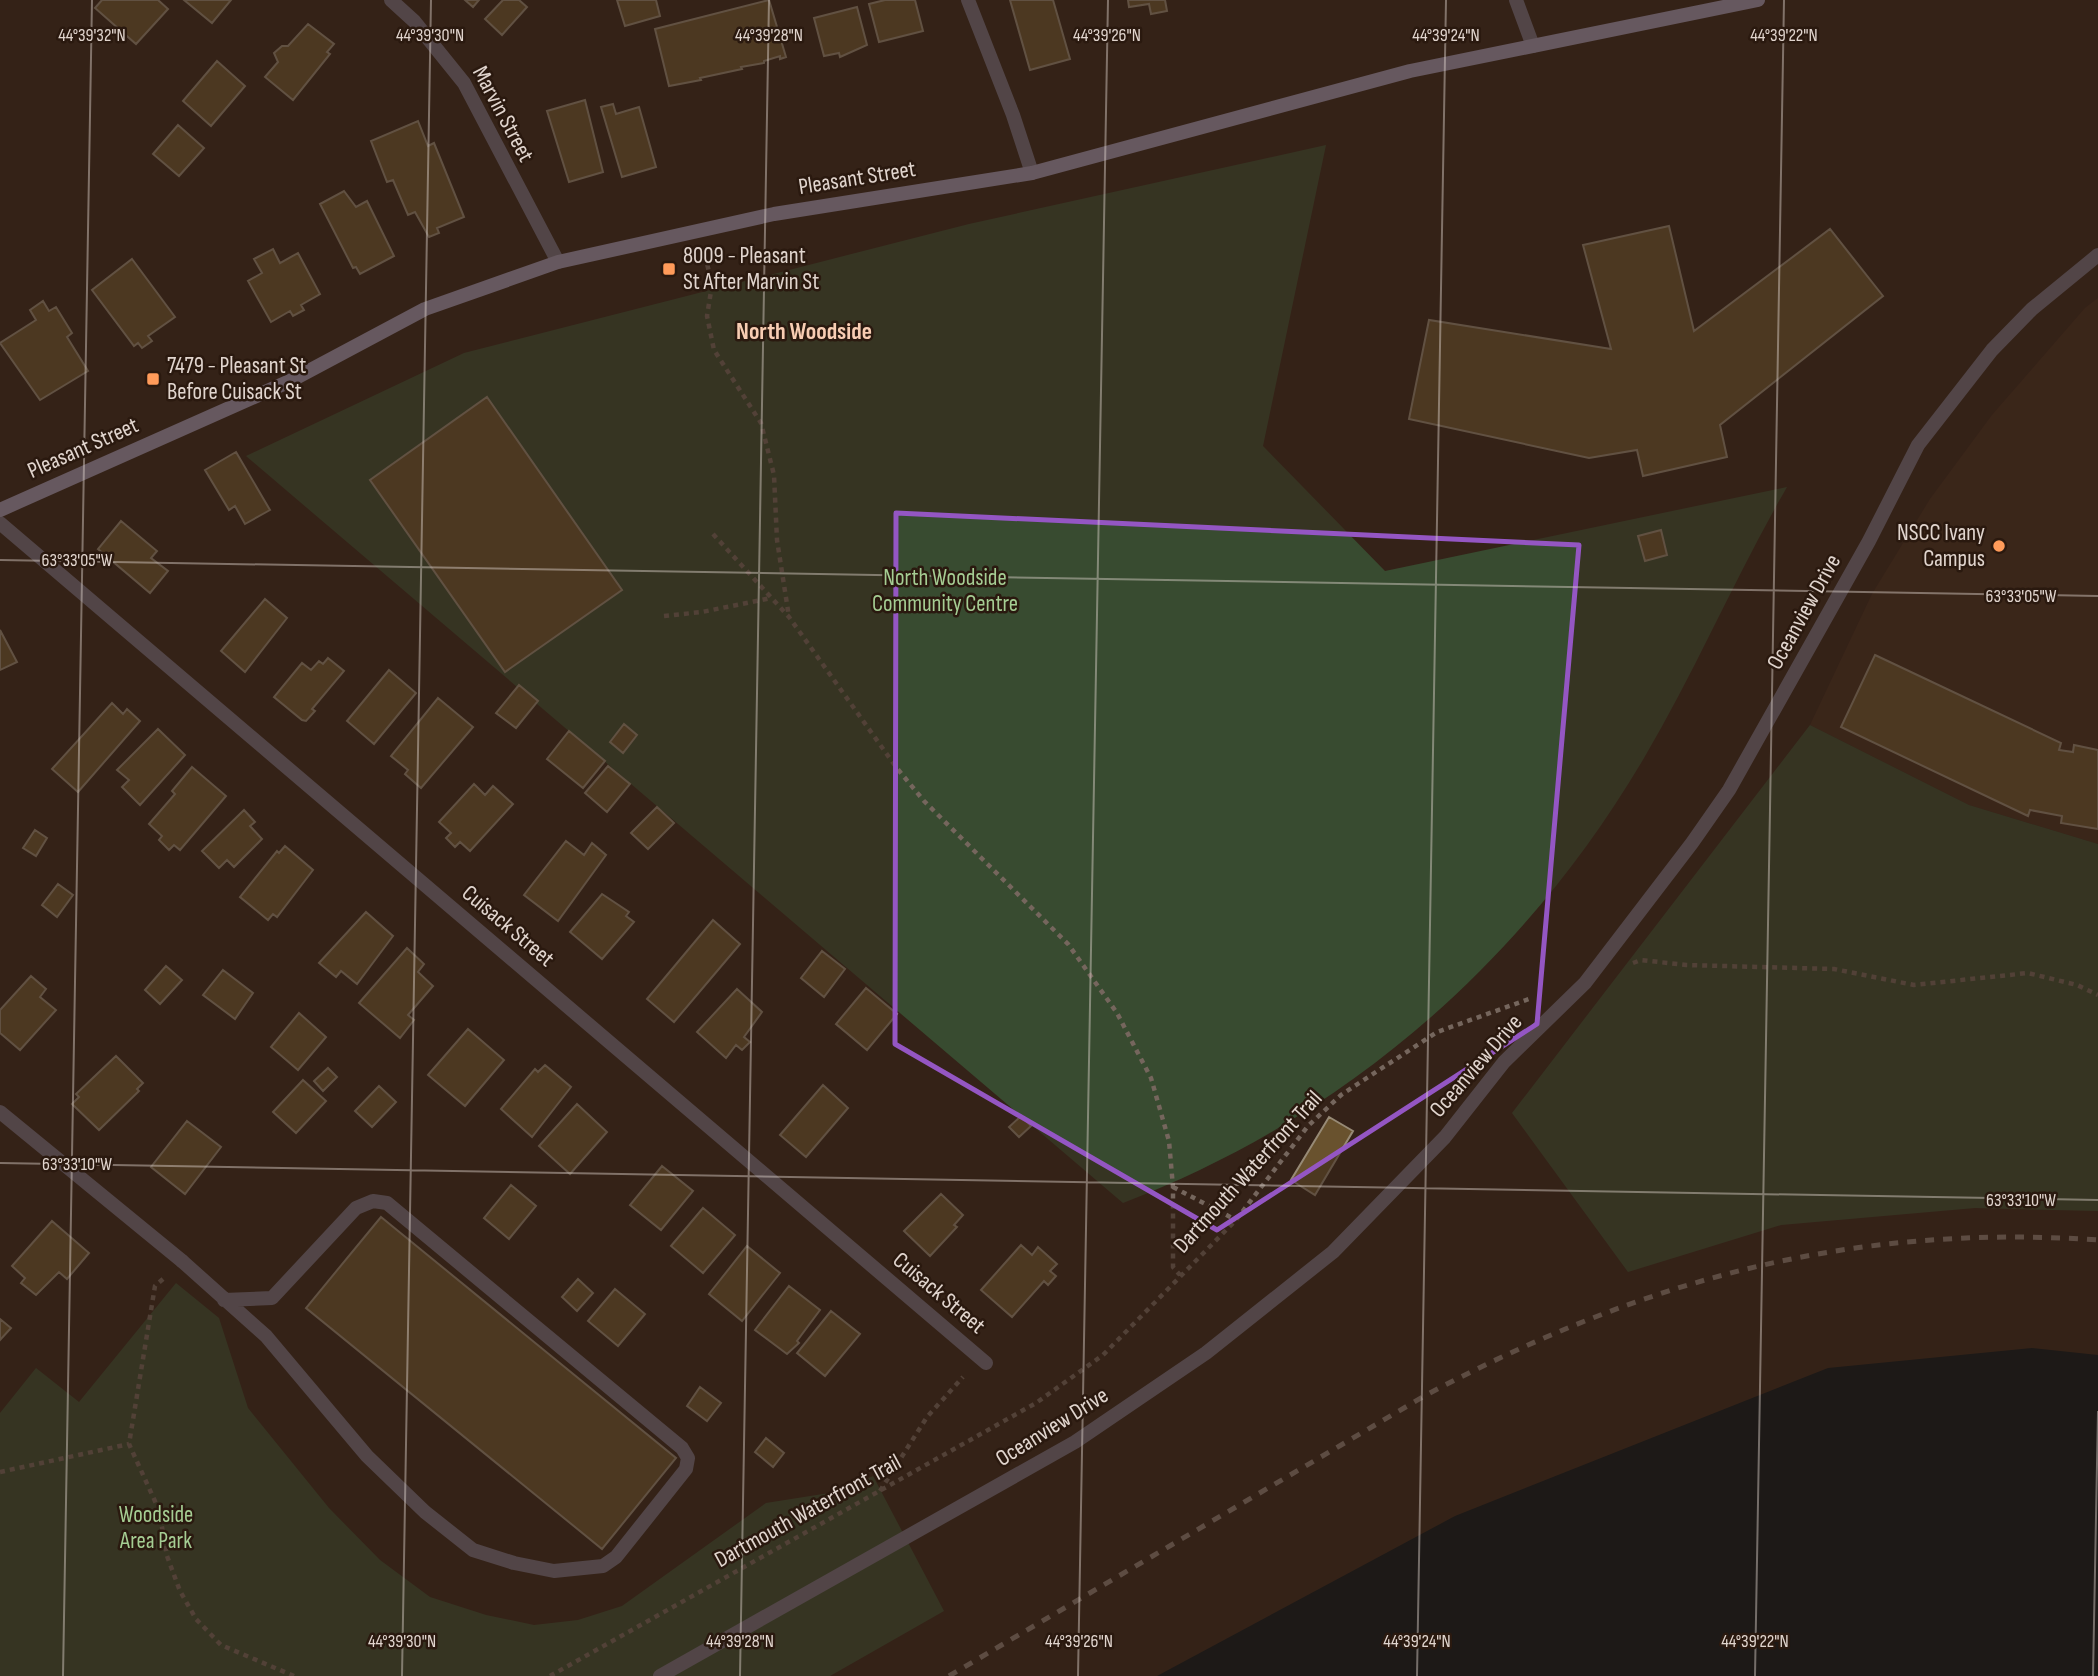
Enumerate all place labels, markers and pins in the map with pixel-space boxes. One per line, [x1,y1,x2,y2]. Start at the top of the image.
place label: 8009 - Pleasant St After Marvin St [683,242,819,296]
marker: 8009 - Pleasant St After Marvin St [661,261,677,277]
place label: 7479 - Pleasant St Before Cuisack St [167,352,306,406]
marker: 7479 - Pleasant St Before Cuisack St [145,371,161,387]
place label: NSCC Ivany Campus [1897,519,1985,573]
marker: NSCC Ivany Campus [1991,538,2007,554]

